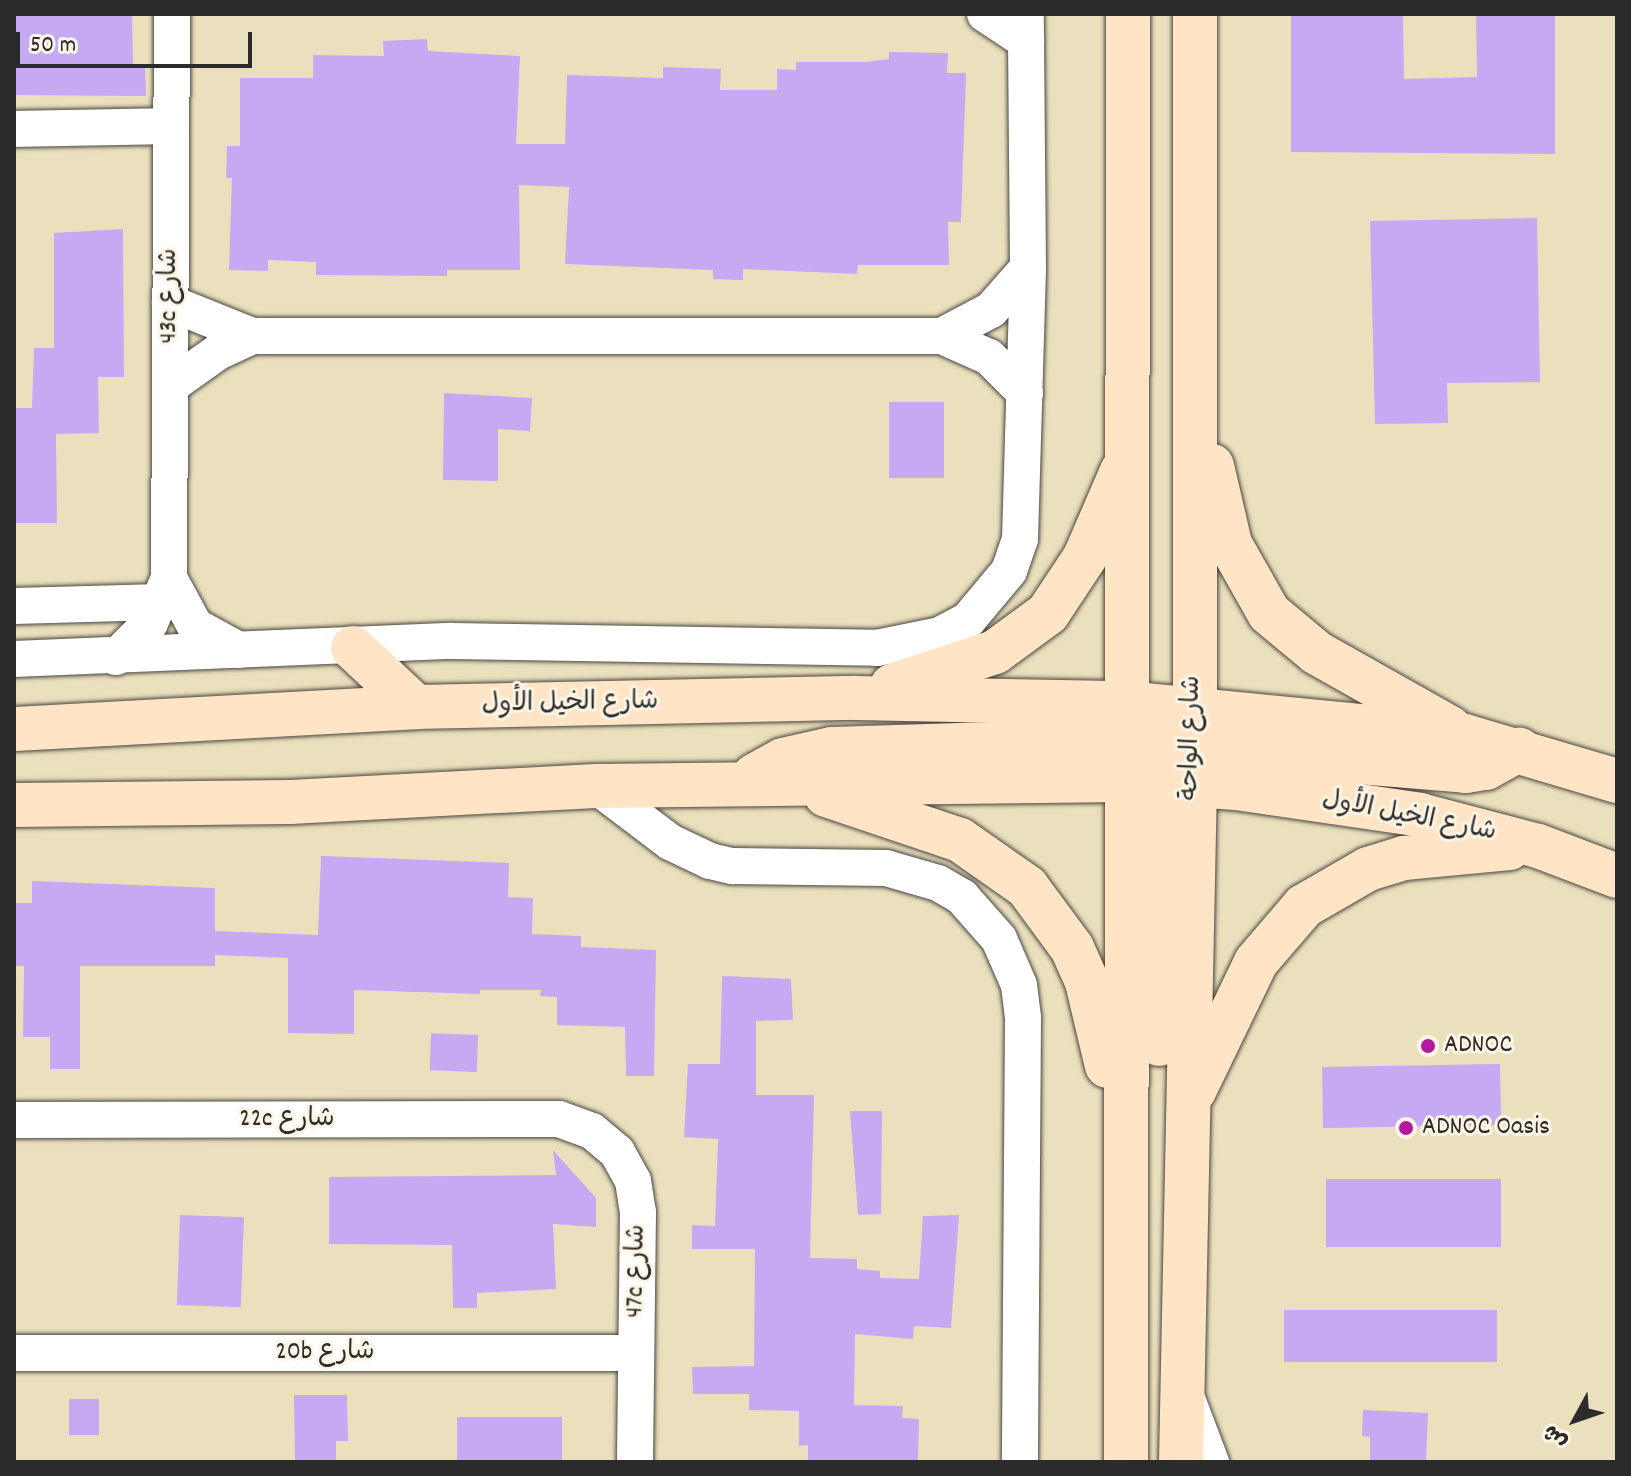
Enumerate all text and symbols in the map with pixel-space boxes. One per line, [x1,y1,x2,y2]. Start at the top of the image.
scale bar [20,16,256,66]
text: 50 m [30,29,76,63]
street label: 43c شارع [154,248,186,344]
street label: شارع الواحة [1175,675,1209,801]
street label: شارع الخيل الأول [481,687,659,721]
street label: شارع الخيل الأول [1319,785,1499,849]
place label: ADNOC [1444,1030,1512,1062]
marker: ADNOC [1419,1037,1437,1055]
street label: 22c شارع [239,1104,335,1136]
place label: ADNOC Oasis [1422,1112,1550,1144]
marker: ADNOC Oasis [1397,1119,1415,1137]
street label: 47c شارع [621,1224,653,1318]
street label: 20b شارع [275,1337,375,1369]
north arrow [1535,1380,1615,1460]
text: ش [1537,1417,1576,1455]

